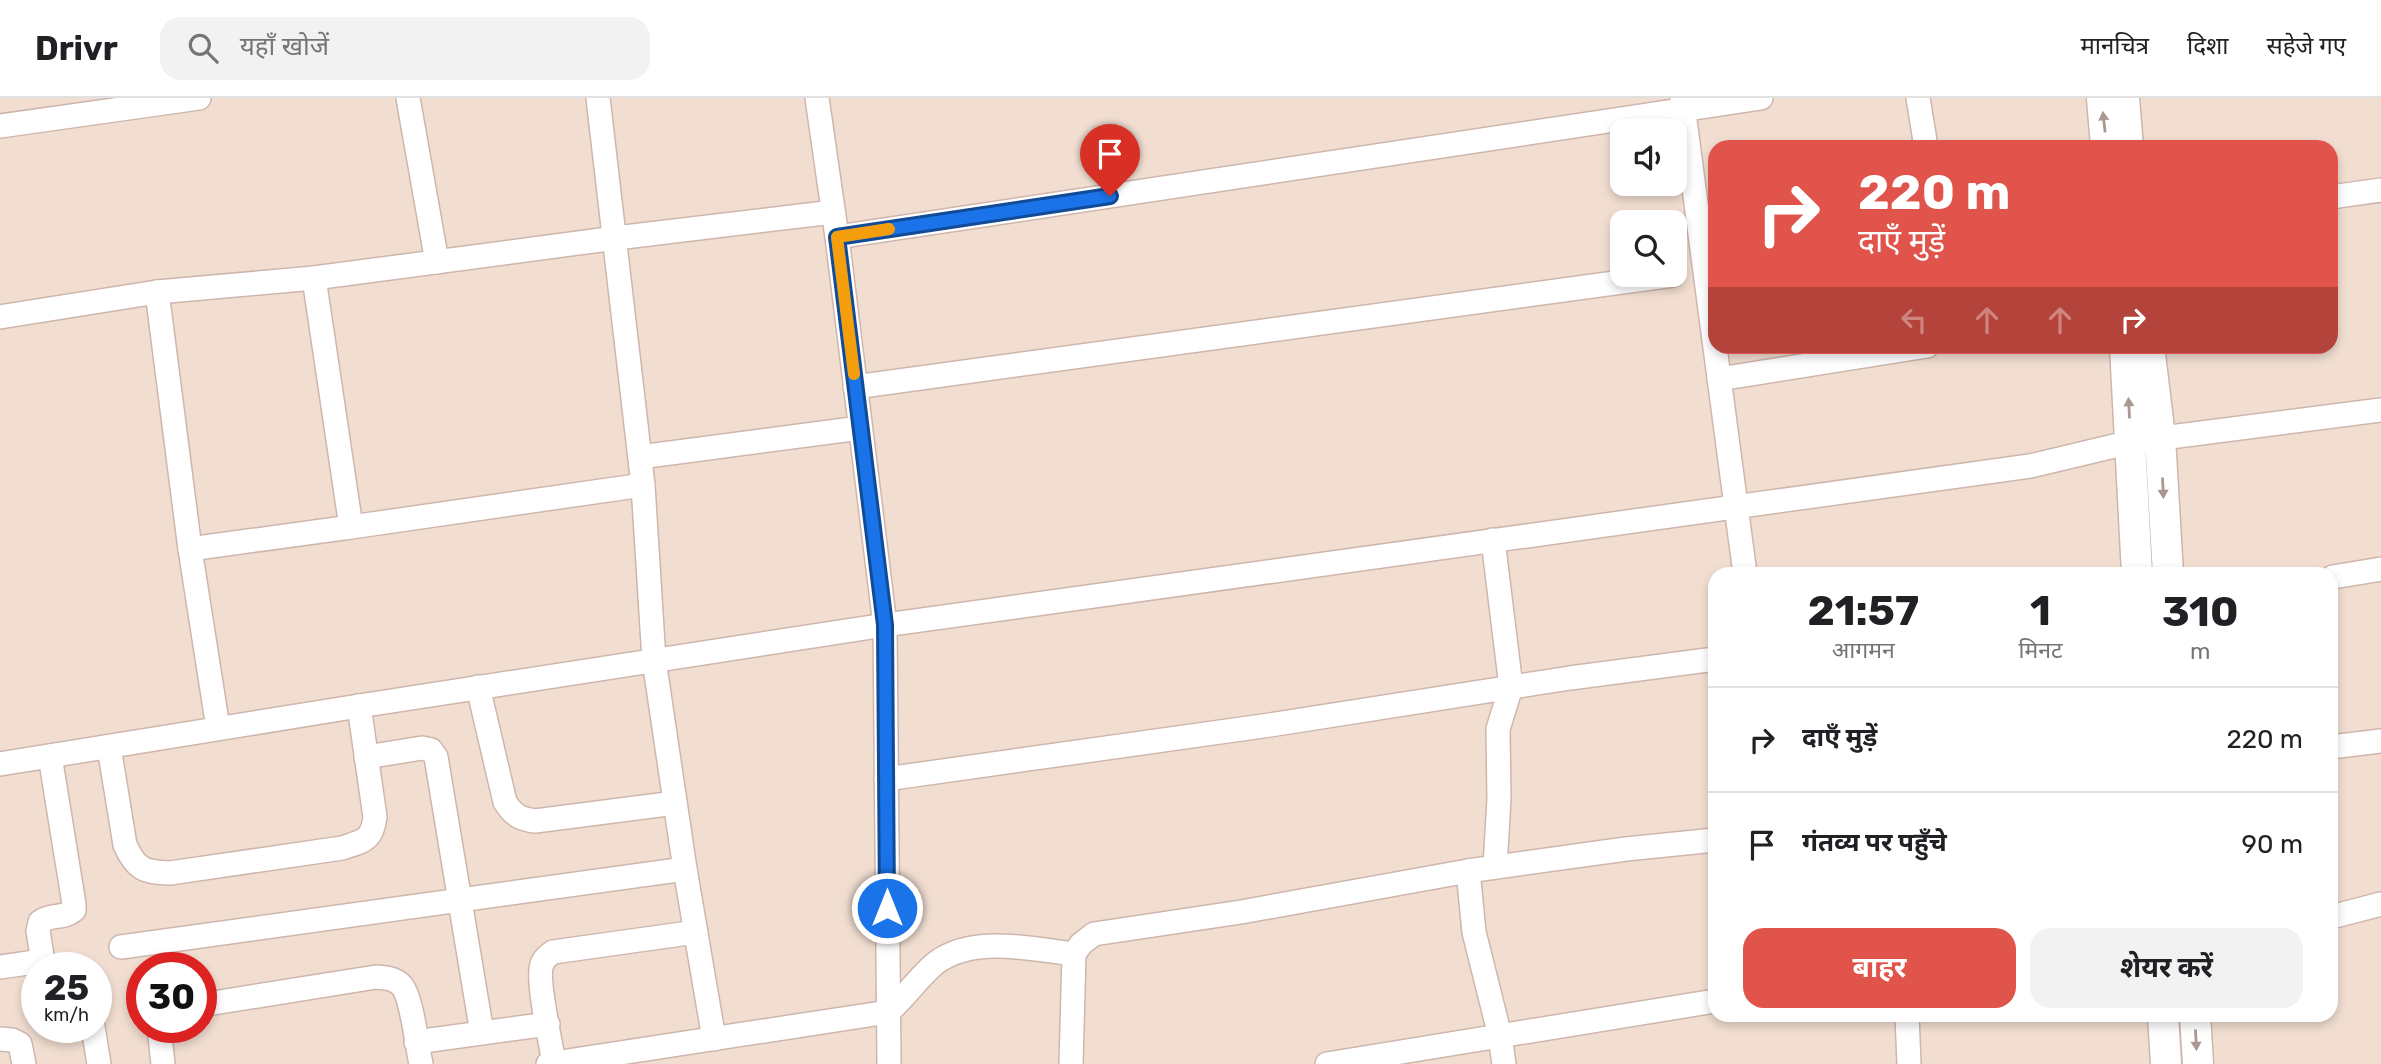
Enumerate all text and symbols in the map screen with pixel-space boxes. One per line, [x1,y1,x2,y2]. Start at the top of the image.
search box [160,17,650,80]
text: Drivr [35,29,118,68]
icon: search [184,29,222,67]
text: यहाँ खोजें [240,31,329,62]
text: मानचित्र [2080,32,2149,60]
text: दिशा [2187,32,2229,60]
text: सहेजे गए [2267,32,2346,60]
one-way arrow [2098,111,2109,133]
map controls [1610,119,1687,287]
button: sound [1610,119,1687,196]
pin [1080,124,1140,196]
icon: arrive [1091,135,1129,173]
text: 220 m [1858,163,2010,221]
icon: right [1743,168,1834,259]
button: search [1610,210,1687,287]
text: दाएँ मुड़ें [1858,222,1945,260]
icon: left [1895,301,1933,339]
icon: ahead [1968,301,2006,339]
icon: ahead [2041,301,2079,339]
icon: right [2114,301,2152,339]
one-way arrow [2123,397,2134,419]
one-way arrow [2157,477,2168,499]
text: 21:57 [1807,586,1919,636]
text: 1 [2030,586,2051,636]
text: 310 [2162,587,2239,637]
text: आगमन [1832,636,1895,664]
text: मिनट [2018,636,2063,664]
text: m [2190,637,2210,665]
icon: right [1743,721,1781,759]
text: दाएँ मुड़ें [1802,722,1877,753]
text: 220 m [2226,724,2303,755]
icon: arrive [1743,826,1781,864]
text: गंतव्य पर पहुँचे [1802,827,1947,858]
text: 90 m [2242,829,2303,860]
position arrow [850,871,924,945]
button: बाहर [1743,928,2016,1008]
button: शेयर करें [2030,928,2303,1008]
speed limit sign: 30 [126,952,217,1043]
text: 25 [44,967,89,1009]
text: km/h [44,1004,89,1026]
one-way arrow [2191,1029,2202,1051]

